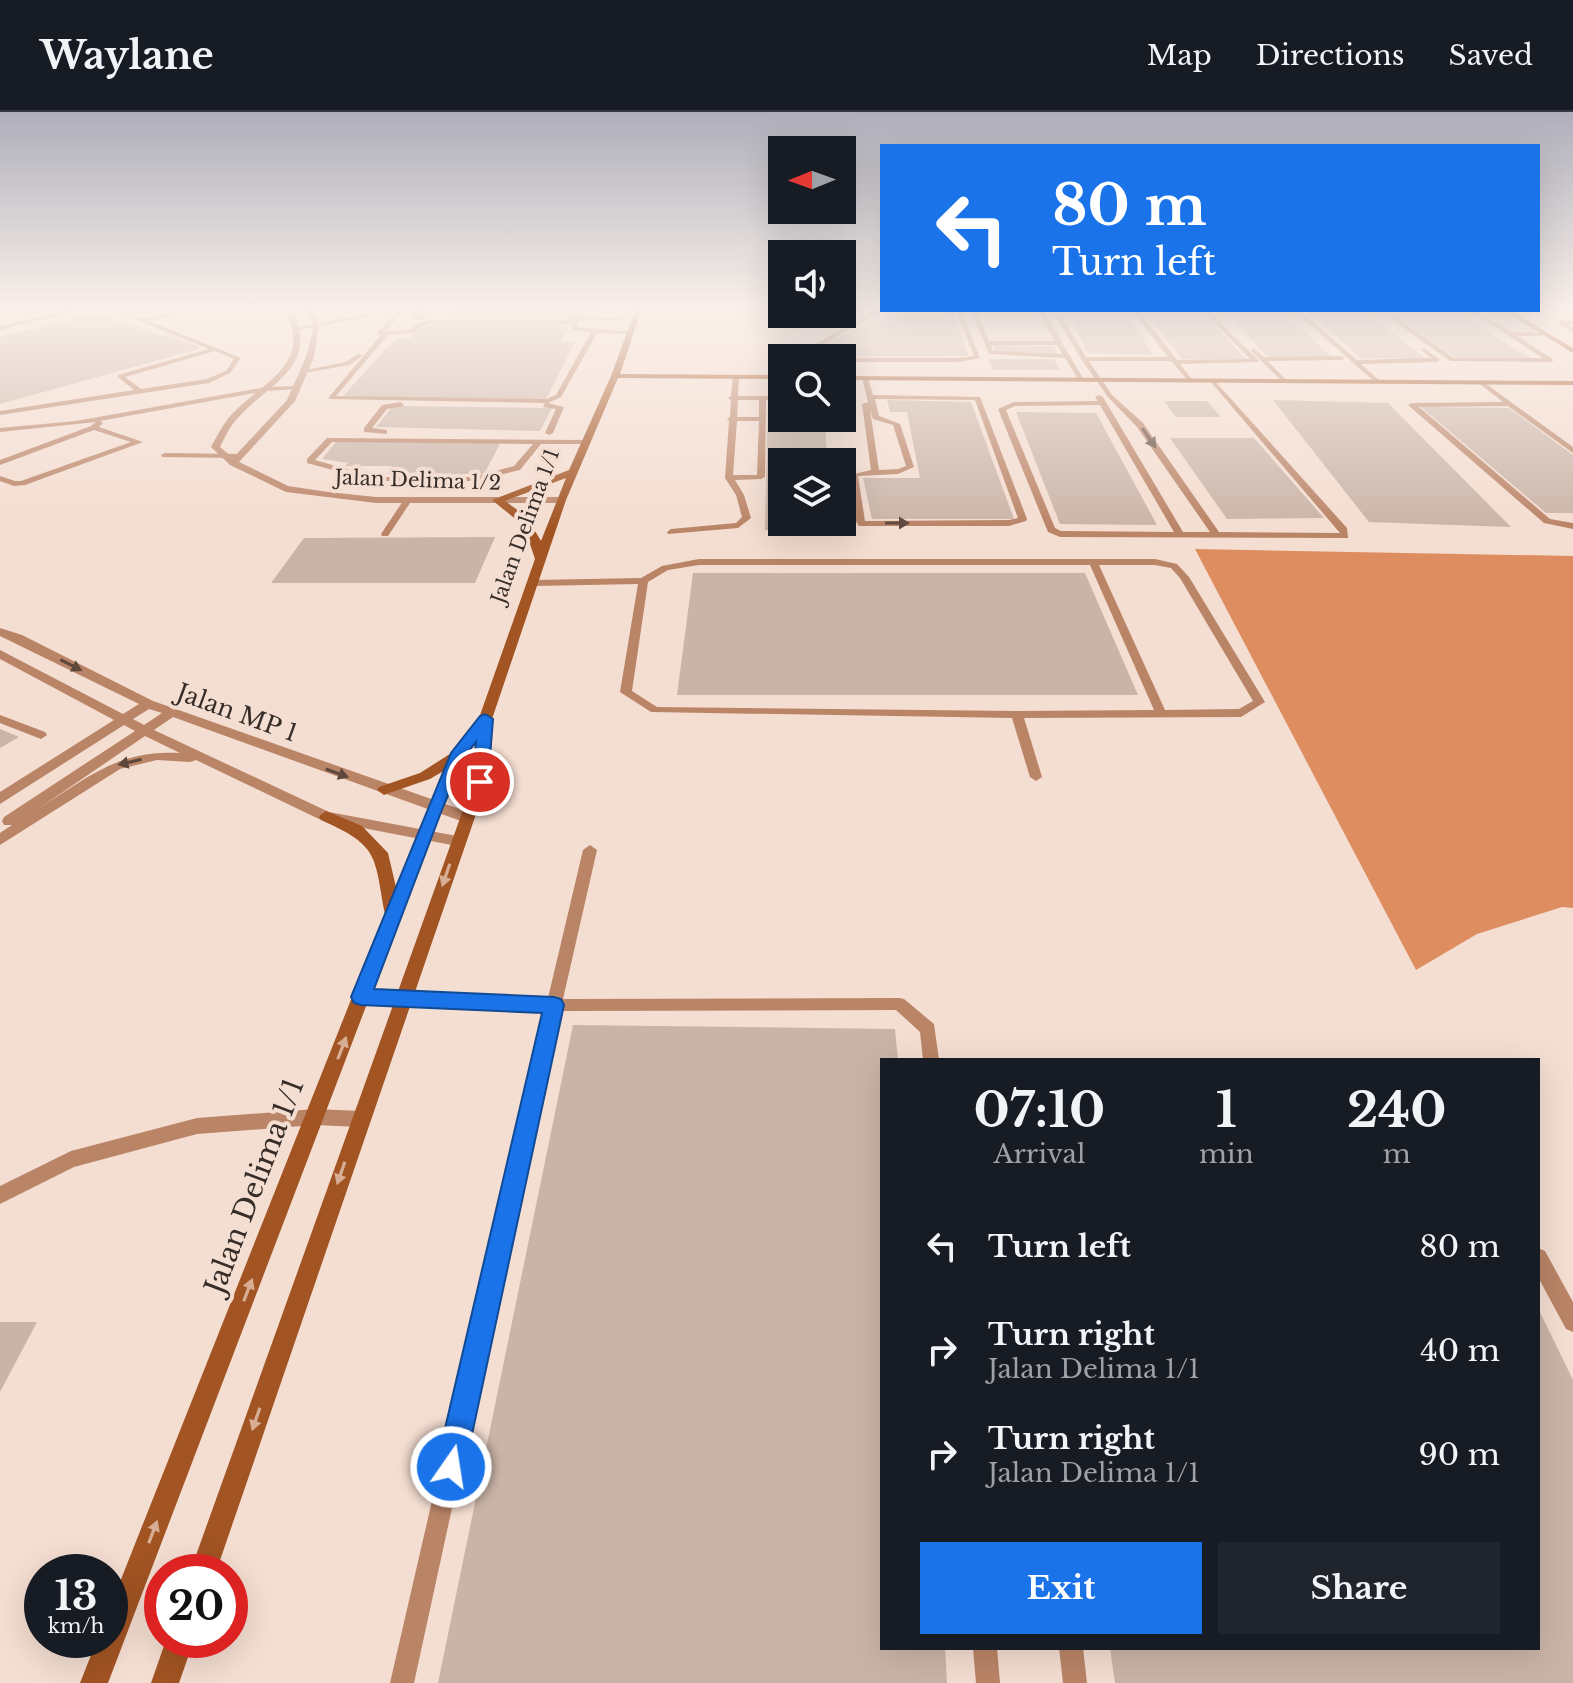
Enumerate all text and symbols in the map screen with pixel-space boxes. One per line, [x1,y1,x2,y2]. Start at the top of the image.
text: Waylane [40,32,214,79]
text: Map [1147,38,1212,73]
text: Directions [1256,38,1405,73]
text: Saved [1449,38,1533,73]
north arrow [768,136,856,224]
map controls [768,136,856,536]
text: 80 m [1052,171,1207,240]
icon: left [920,176,1024,280]
button: sound [768,240,856,328]
text: Turn left [1052,240,1216,285]
button: search [768,344,856,432]
one-way arrow [1141,428,1156,449]
street label: Jalan Delima 1/1 [485,445,564,609]
button: layers [768,448,856,536]
street label: Jalan Delima 1/2 [331,465,502,495]
one-way arrow [885,517,910,529]
one-way arrow [59,658,82,672]
street label: Jalan MP 1 [170,676,301,748]
pin [446,748,514,816]
one-way arrow [118,756,143,769]
icon: arrive [458,760,502,804]
one-way arrow [325,767,349,780]
one-way arrow [439,863,451,887]
one-way arrow [336,1035,349,1059]
street label: Jalan Delima 1/1 [196,1073,312,1303]
text: 07:10 [974,1080,1105,1140]
text: 1 [1216,1080,1237,1140]
text: 240 [1347,1080,1446,1140]
text: Arrival [993,1138,1085,1170]
text: min [1199,1138,1254,1170]
text: m [1383,1138,1411,1170]
one-way arrow [335,1161,347,1185]
icon: left [920,1224,964,1268]
text: Turn left [988,1228,1131,1265]
text: 80 m [1420,1228,1500,1265]
one-way arrow [241,1278,254,1302]
text: Turn right [988,1316,1155,1353]
icon: right [920,1328,964,1372]
text: 40 m [1420,1332,1500,1369]
text: Jalan Delima 1/1 [988,1353,1200,1385]
one-way arrow [250,1407,262,1431]
text: Turn right [988,1420,1155,1457]
position arrow [409,1425,493,1509]
icon: right [920,1432,964,1476]
text: 90 m [1418,1436,1500,1473]
text: Jalan Delima 1/1 [988,1457,1200,1489]
one-way arrow [147,1520,160,1544]
button: Exit [920,1542,1202,1634]
button: Share [1218,1542,1500,1634]
speed limit sign: 20 [144,1554,248,1658]
text: 13 [55,1571,97,1621]
text: km/h [48,1614,104,1638]

